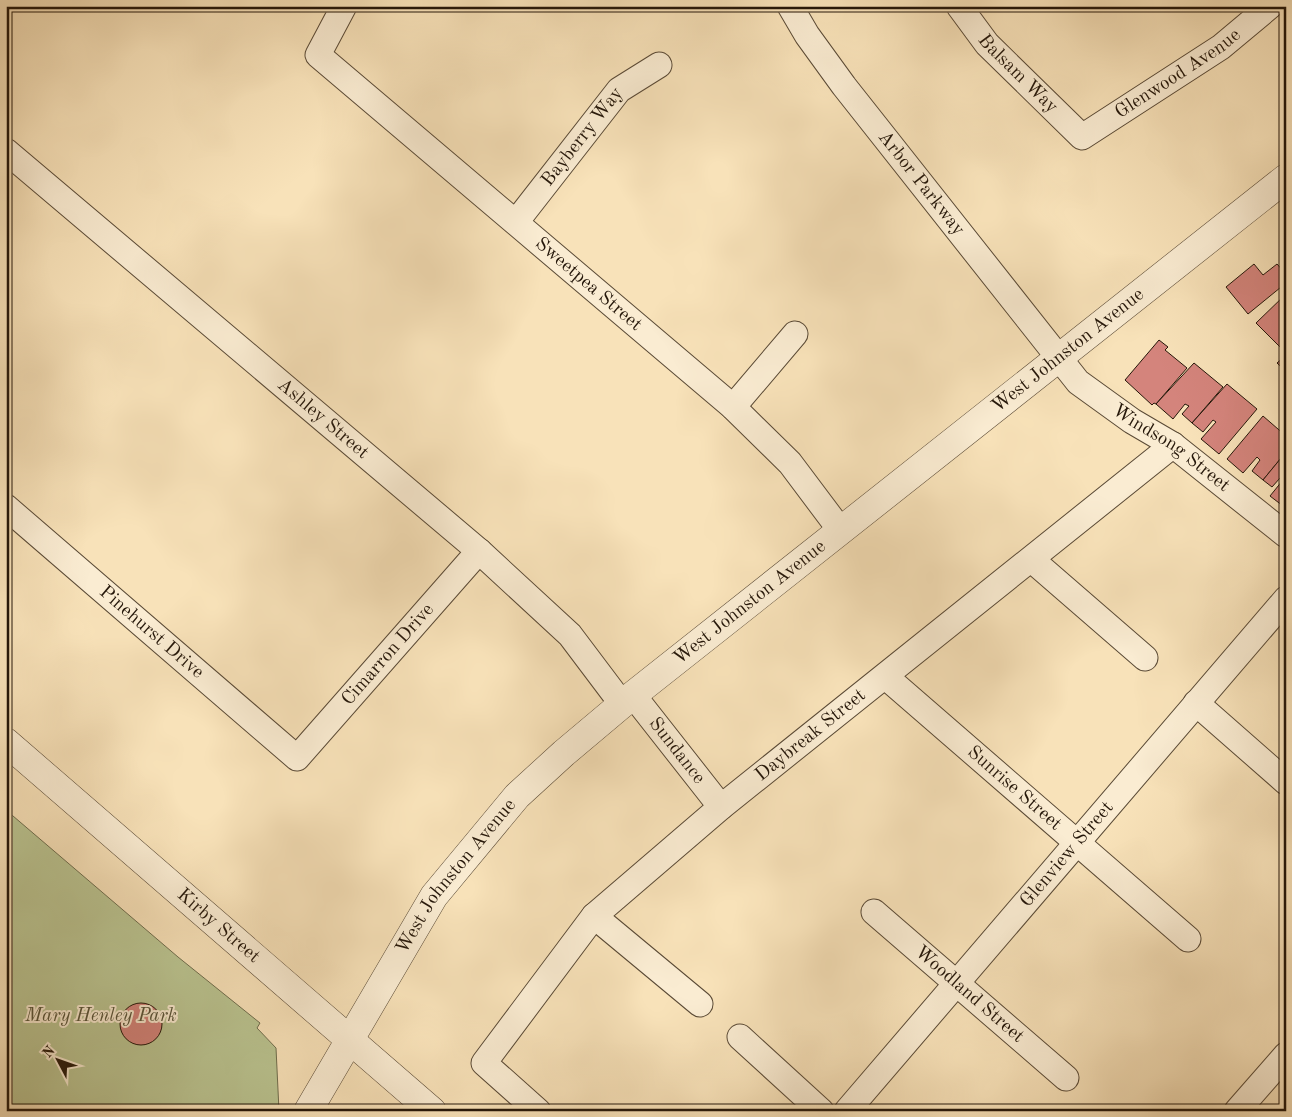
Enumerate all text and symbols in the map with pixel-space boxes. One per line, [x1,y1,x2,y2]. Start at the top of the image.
street label: Glenwood Avenue [1112,25,1244,122]
street label: Balsam Way [974,31,1061,117]
street label: Bayberry Way [538,84,627,190]
street label: Arbor Parkway [874,128,968,239]
street label: Sweetpea Street [531,234,645,335]
street label: West Johnston Avenue [988,285,1148,416]
street label: Ashley Street [274,375,372,463]
street label: Windsong Street [1109,400,1233,496]
street label: West Johnston Avenue [670,537,829,668]
street label: Pinehurst Drive [95,582,207,682]
street label: Cimarron Drive [338,600,438,709]
street label: Daybreak Street [752,686,869,785]
street label: Sundance [645,714,709,788]
street label: Sunrise Street [964,743,1065,834]
street label: West Johnston Avenue [393,795,520,957]
street label: Glenview Street [1017,798,1117,911]
street label: Kirby Street [173,885,263,967]
street label: Woodland Street [911,942,1028,1047]
park label: Mary Henley Park [24,1007,177,1026]
north arrow [32,1034,82,1084]
text: N [40,1043,58,1061]

